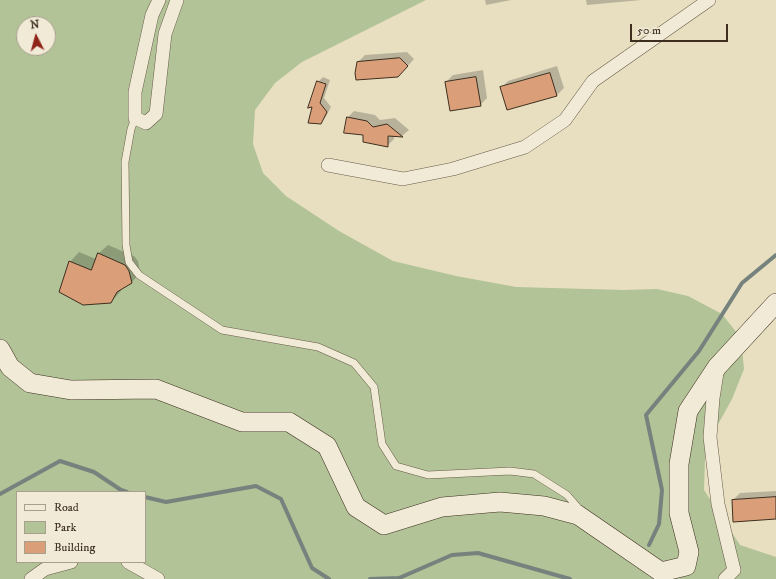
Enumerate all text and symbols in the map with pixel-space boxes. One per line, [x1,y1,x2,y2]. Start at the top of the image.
north arrow [16,16,56,56]
scale bar [632,16,730,42]
text: N [30,18,40,32]
text: 50 m [637,23,661,38]
legend [16,491,146,563]
text: Road [54,500,79,515]
text: Park [54,520,76,535]
text: Building [54,540,95,555]

